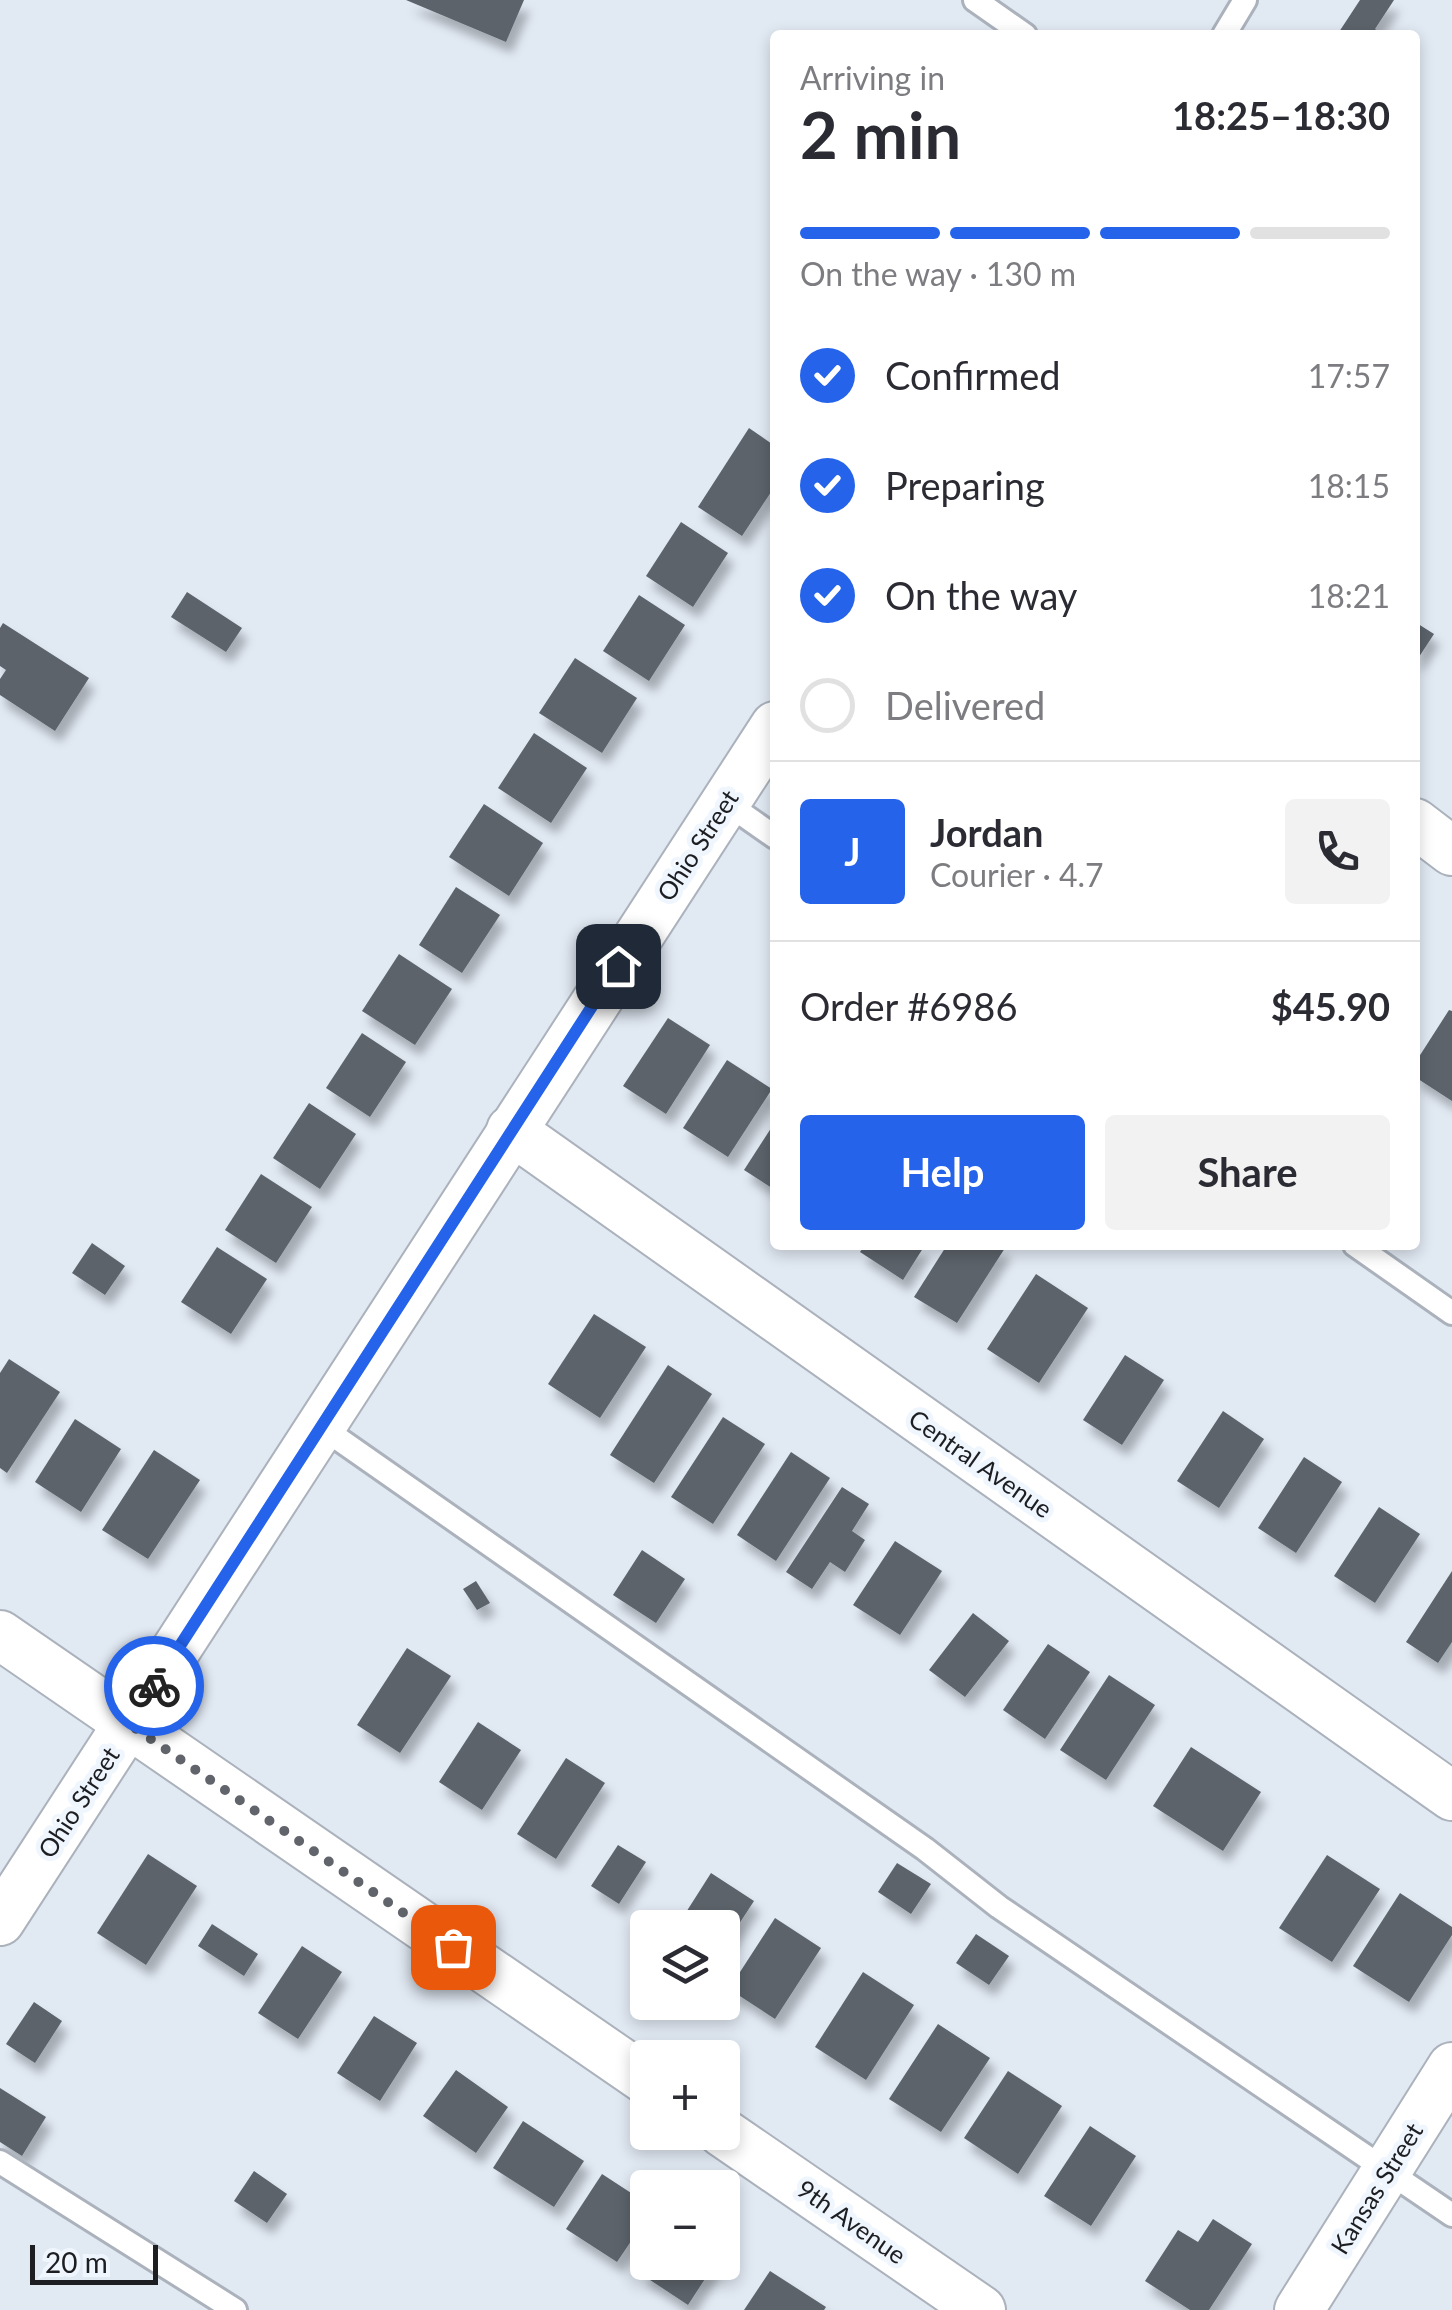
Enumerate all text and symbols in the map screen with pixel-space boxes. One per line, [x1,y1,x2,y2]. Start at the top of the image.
text: Arriving in [800,58,945,97]
text: 18:25–18:30 [1172,92,1390,138]
text: 2 min [800,95,961,173]
text: On the way · 130 m [800,254,1076,293]
icon: check [800,348,855,403]
text: Confirmed [885,352,1061,398]
text: 17:57 [1308,356,1390,395]
icon: check [800,458,855,513]
text: Preparing [885,462,1045,508]
text: 18:15 [1308,466,1390,505]
icon: check [800,568,855,623]
text: On the way [885,572,1077,618]
text: 18:21 [1308,576,1390,615]
text: Delivered [885,682,1045,728]
street label: Ohio Street [650,784,744,906]
button: phone [1285,799,1390,904]
text: Jordan [930,809,1043,855]
text: J [844,828,861,874]
text: Courier · 4.7 [930,855,1104,894]
pin [576,924,661,1009]
icon: home [591,939,646,994]
text: Order #6986 [800,983,1017,1029]
text: $45.90 [1271,983,1390,1029]
button: Help [800,1115,1085,1230]
button: Share [1105,1115,1390,1230]
street label: Central Avenue [904,1403,1058,1523]
courier [104,1636,204,1736]
icon: bike [127,1659,182,1714]
street label: Ohio Street [31,1741,125,1863]
pin [411,1905,496,1990]
map controls [630,1910,740,2280]
button: layers [630,1910,740,2020]
icon: bag [426,1920,481,1975]
button: + [630,2040,740,2150]
street label: Kansas Street [1324,2117,1428,2259]
button: − [630,2170,740,2280]
street label: 9th Avenue [792,2173,912,2269]
scale bar [30,2240,158,2284]
text: 20 m [45,2245,108,2279]

